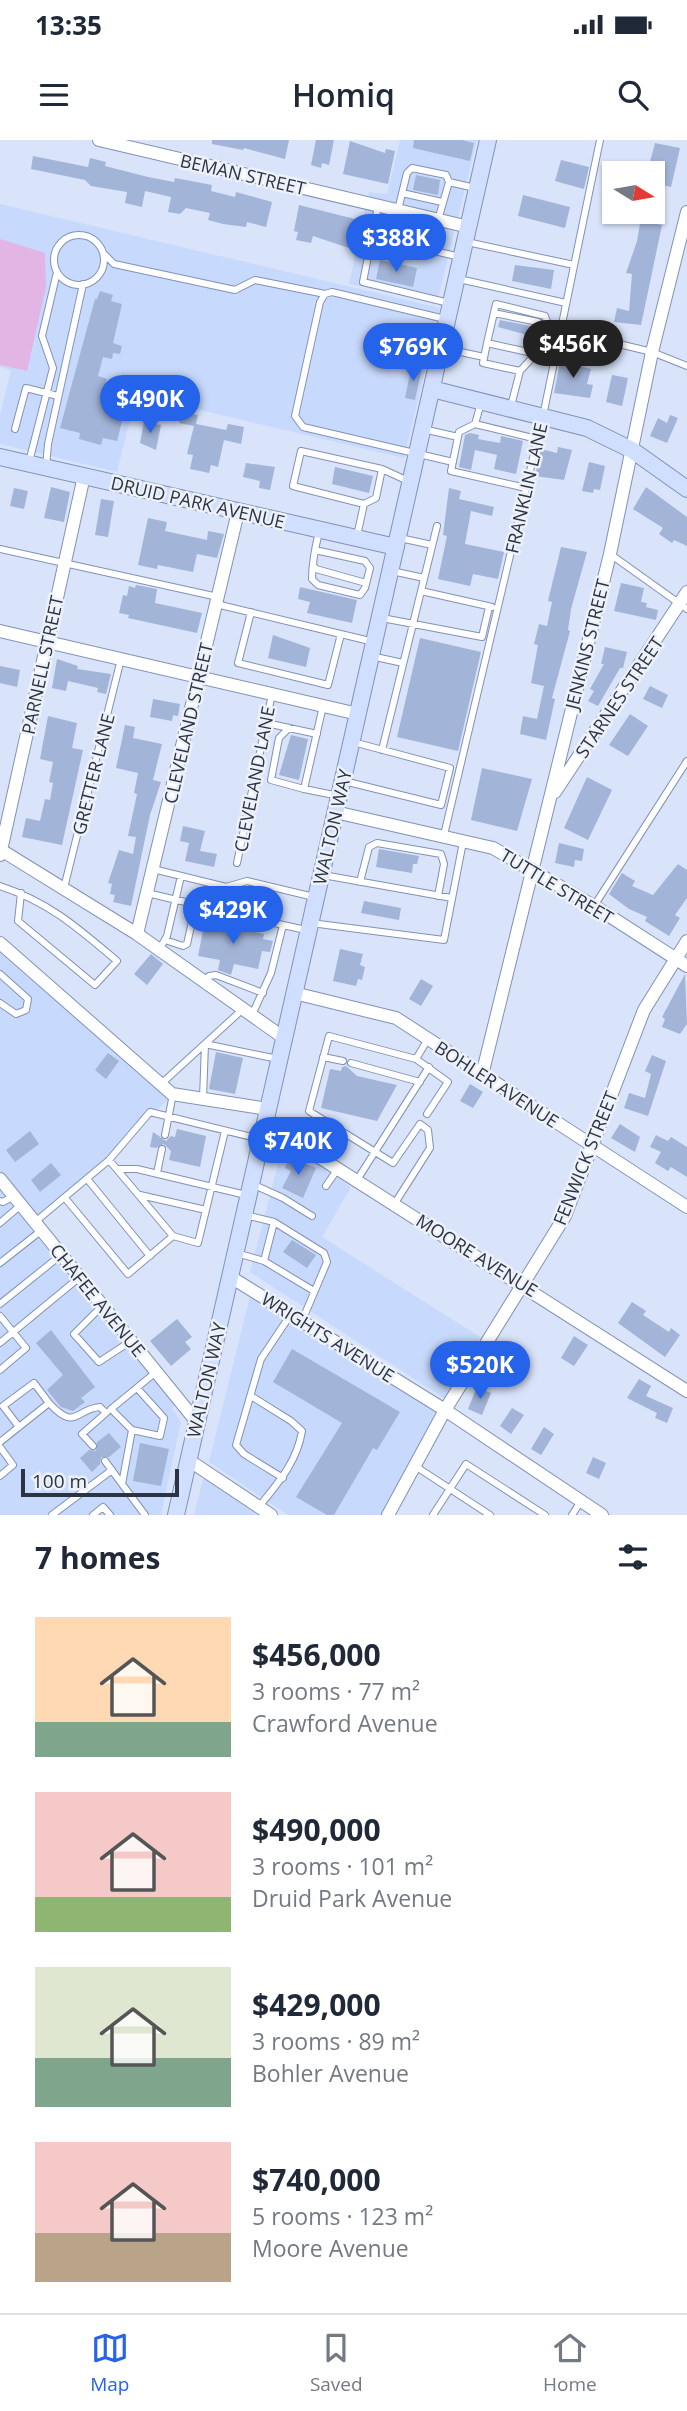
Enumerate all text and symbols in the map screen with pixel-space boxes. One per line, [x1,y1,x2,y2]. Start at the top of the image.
text: 13:35 [35,7,102,43]
text: Homiq [292,73,395,116]
icon: menu [35,76,73,114]
icon: search [614,76,652,114]
street label: BEMAN STREET [178,148,308,200]
north arrow [602,161,665,224]
map controls [602,161,665,224]
pin: $388K [347,214,445,274]
text: $388K [362,221,430,253]
pin: $456K [524,320,622,380]
pin: $769K [364,324,462,383]
text: $456K [539,327,607,359]
text: $769K [379,330,447,362]
pin: $490K [101,376,199,435]
text: $490K [116,382,184,414]
street label: FRANKLIN LANE [499,420,553,556]
street label: DRUID PARK AVENUE [109,470,287,534]
street label: JENKINS STREET [559,576,615,714]
street label: PARNELL STREET [16,593,68,737]
street label: STARNES STREET [570,632,668,762]
street label: CLEVELAND STREET [158,640,218,806]
street label: CLEVELAND LANE [228,704,280,854]
street label: GRETTER LANE [66,711,120,837]
street label: WALTON WAY [307,766,357,887]
street label: TUTTLE STREET [496,843,618,929]
pin: $429K [184,886,282,946]
text: $429K [199,893,267,925]
street label: BOHLER AVENUE [431,1035,563,1133]
street label: FENWICK STREET [547,1087,623,1228]
pin: $740K [249,1118,347,1177]
text: $740K [264,1124,332,1156]
street label: MOORE AVENUE [412,1208,542,1302]
street label: CHAFEE AVENUE [45,1239,151,1361]
street label: WRIGHTS AVENUE [257,1286,399,1388]
street label: WALTON WAY [181,1319,231,1440]
pin: $520K [431,1342,529,1401]
text: $520K [446,1348,514,1380]
scale bar [21,1466,178,1498]
text: 100 m [32,1468,87,1494]
text: 7 homes [35,1537,160,1578]
icon: filters [614,1538,652,1576]
text: $456,000 [252,1634,381,1675]
icon: home [91,1645,175,1729]
text: 3 rooms · 77 m² [252,1675,420,1707]
text: Crawford Avenue [252,1707,438,1739]
text: $490,000 [252,1809,381,1850]
icon: home [91,1820,175,1904]
text: 3 rooms · 101 m² [252,1850,433,1882]
text: Druid Park Avenue [252,1882,452,1914]
text: $429,000 [252,1984,381,2025]
icon: home [91,1995,175,2079]
text: 3 rooms · 89 m² [252,2025,420,2057]
text: Bohler Avenue [252,2057,409,2089]
text: $740,000 [252,2159,381,2200]
icon: home [91,2170,175,2254]
text: 5 rooms · 123 m² [252,2200,433,2232]
text: Moore Avenue [252,2232,409,2264]
tab: Map [90,2329,129,2397]
tab: Saved [310,2329,363,2397]
tab: Home [543,2329,597,2397]

